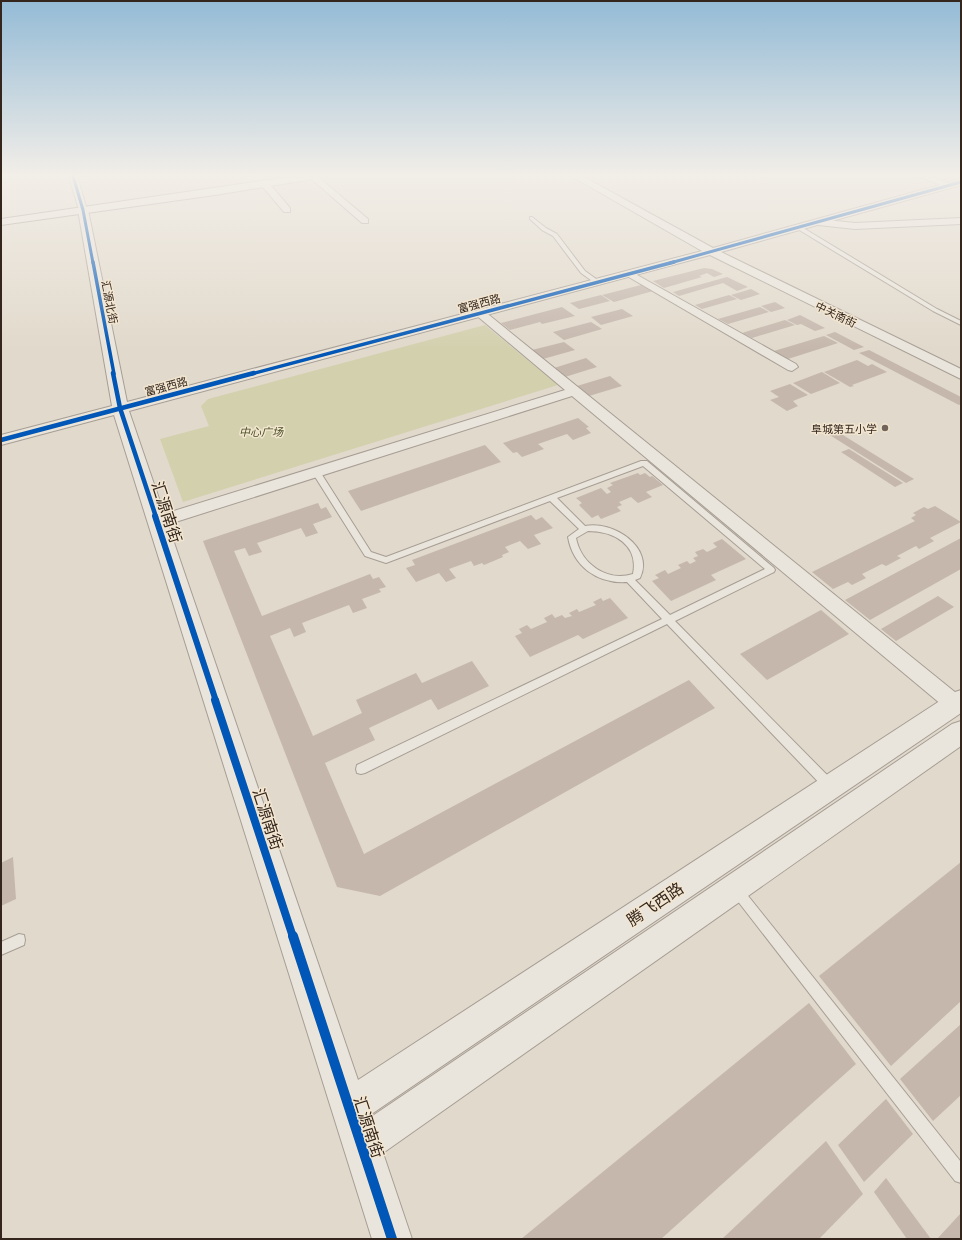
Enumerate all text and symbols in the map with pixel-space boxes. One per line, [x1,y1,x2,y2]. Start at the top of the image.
street label: 汇源北街 [98,279,122,325]
street label: 富强西路 [456,290,502,316]
street label: 中关南街 [813,298,859,330]
street label: 富强西路 [143,373,189,399]
place label: 阜城第五小学 [811,421,877,436]
marker: 阜城第五小学 [880,423,890,433]
park label: 中心广场 [239,424,284,439]
street label: 汇源南街 [147,478,187,546]
street label: 汇源南街 [248,785,288,853]
street label: 腾飞西路 [622,877,688,931]
street label: 汇源南街 [349,1093,389,1161]

